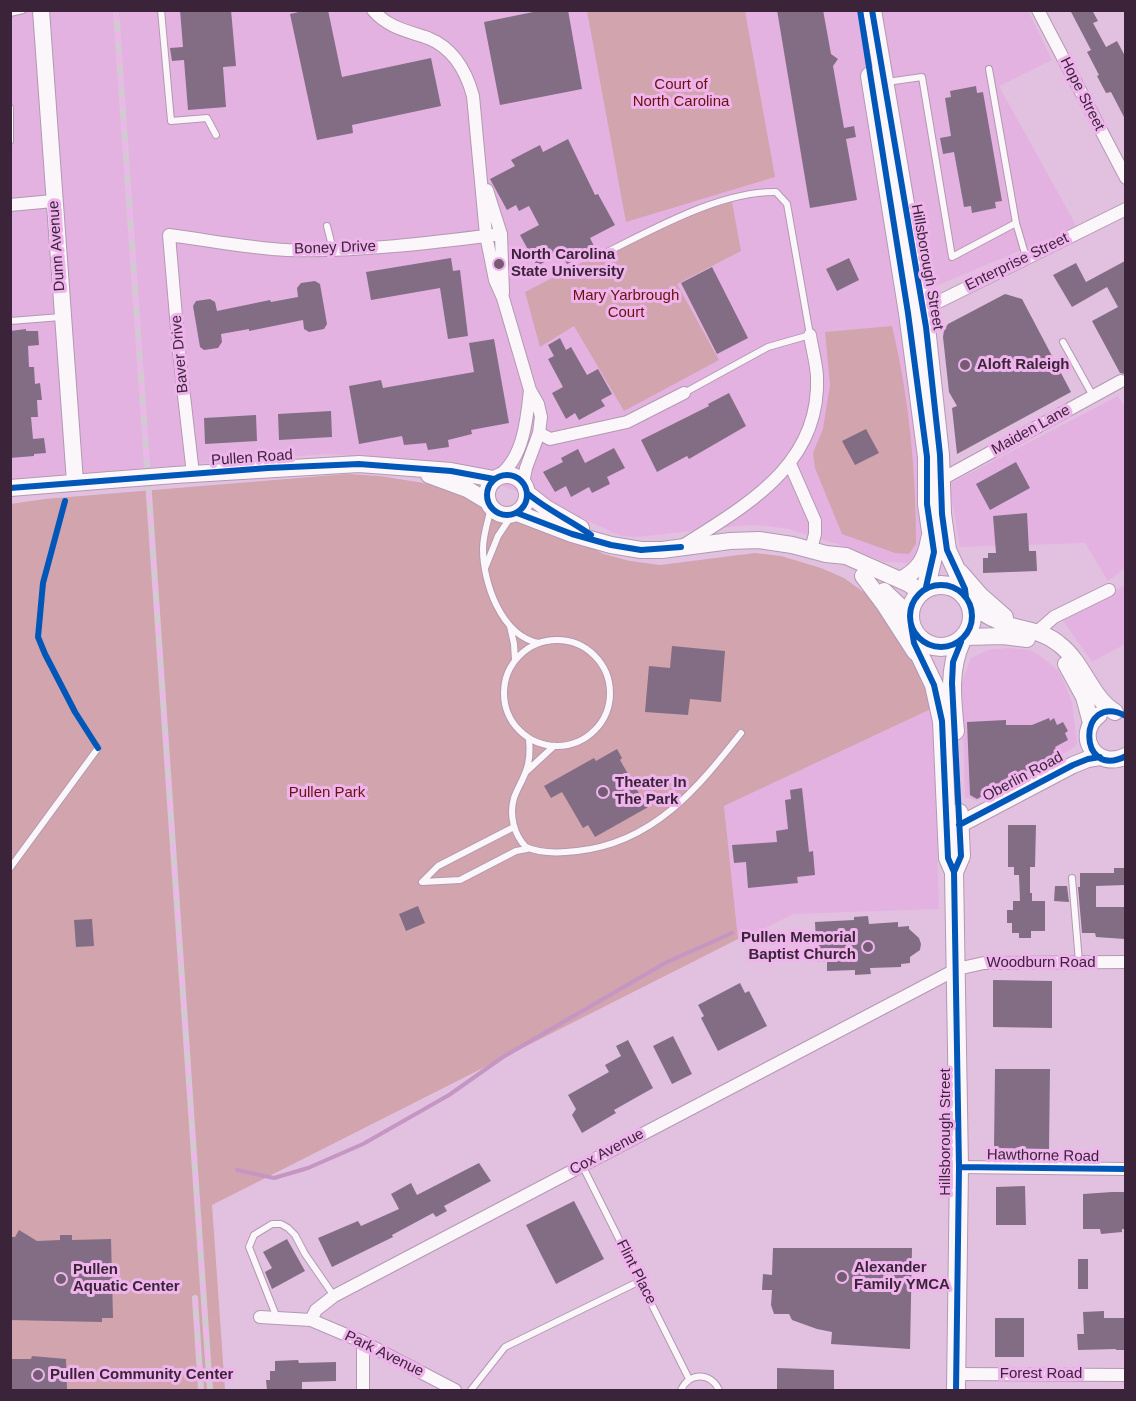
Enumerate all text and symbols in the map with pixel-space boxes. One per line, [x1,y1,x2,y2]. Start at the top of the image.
street label: Hope Street [1056,54,1108,134]
park label: Court of North Carolina [633,76,729,111]
street label: Dunn Avenue [45,200,69,292]
street label: Hillsborough Street [907,203,947,331]
street label: Enterprise Street [962,229,1072,295]
street label: Boney Drive [294,238,376,258]
place label: North Carolina State University [511,246,624,281]
marker: North Carolina State University [492,257,506,271]
park label: Mary Yarbrough Court [573,287,679,322]
street label: Baver Drive [168,314,192,394]
place label: Aloft Raleigh [977,356,1069,374]
marker: Aloft Raleigh [958,358,972,372]
street label: Maiden Lane [989,401,1073,459]
street label: Pullen Road [211,446,293,470]
street label: Oberlin Road [980,748,1066,806]
place label: Theater In The Park [615,774,687,809]
park label: Pullen Park [289,784,365,802]
marker: Theater In The Park [596,785,610,799]
place label: Pullen Memorial Baptist Church [741,929,856,964]
marker: Pullen Memorial Baptist Church [861,940,875,954]
street label: Woodburn Road [987,954,1095,972]
street label: Hillsborough Street [937,1068,955,1196]
street label: Cox Avenue [567,1125,647,1179]
street label: Hawthorne Road [987,1146,1099,1166]
street label: Flint Place [612,1237,660,1307]
place label: Alexander Family YMCA [854,1259,950,1294]
place label: Pullen Aquatic Center [73,1261,180,1296]
marker: Alexander Family YMCA [835,1270,849,1284]
marker: Pullen Aquatic Center [54,1272,68,1286]
street label: Park Avenue [342,1327,426,1381]
street label: Forest Road [1000,1365,1082,1383]
place label: Pullen Community Center [50,1366,233,1384]
marker: Pullen Community Center [31,1368,45,1382]

